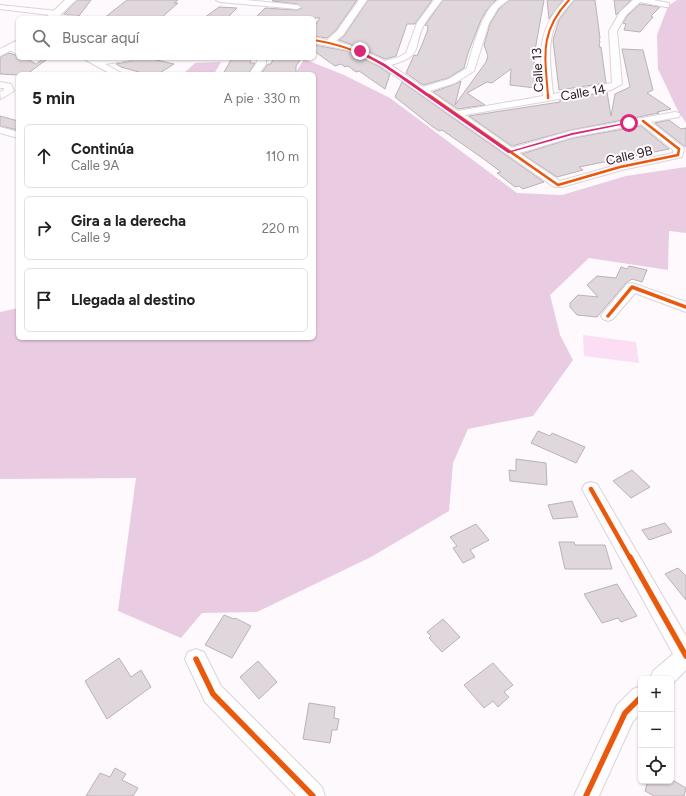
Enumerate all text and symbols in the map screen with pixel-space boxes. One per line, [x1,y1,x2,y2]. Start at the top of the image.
search box [16,16,316,60]
icon: search [30,27,52,49]
text: Buscar aquí [62,29,139,47]
route end [351,42,369,60]
street label: Calle 13 [529,47,546,93]
street label: Calle 14 [559,81,607,104]
text: 5 min [32,88,75,108]
text: A pie · 330 m [224,91,300,106]
route start [620,114,638,132]
text: Continúa [71,140,134,158]
street label: Calle 9B [604,143,654,168]
icon: ahead [33,145,55,167]
text: 110 m [266,149,299,164]
text: Calle 9A [71,158,119,173]
text: Gira a la derecha [71,212,186,230]
icon: right [33,217,55,239]
text: 220 m [262,221,299,236]
text: Calle 9 [71,230,110,245]
icon: arrive [33,289,55,311]
text: Llegada al destino [71,291,195,309]
map controls [638,676,674,784]
button: + [638,676,674,712]
button: − [638,712,674,748]
button: locate [638,748,674,784]

